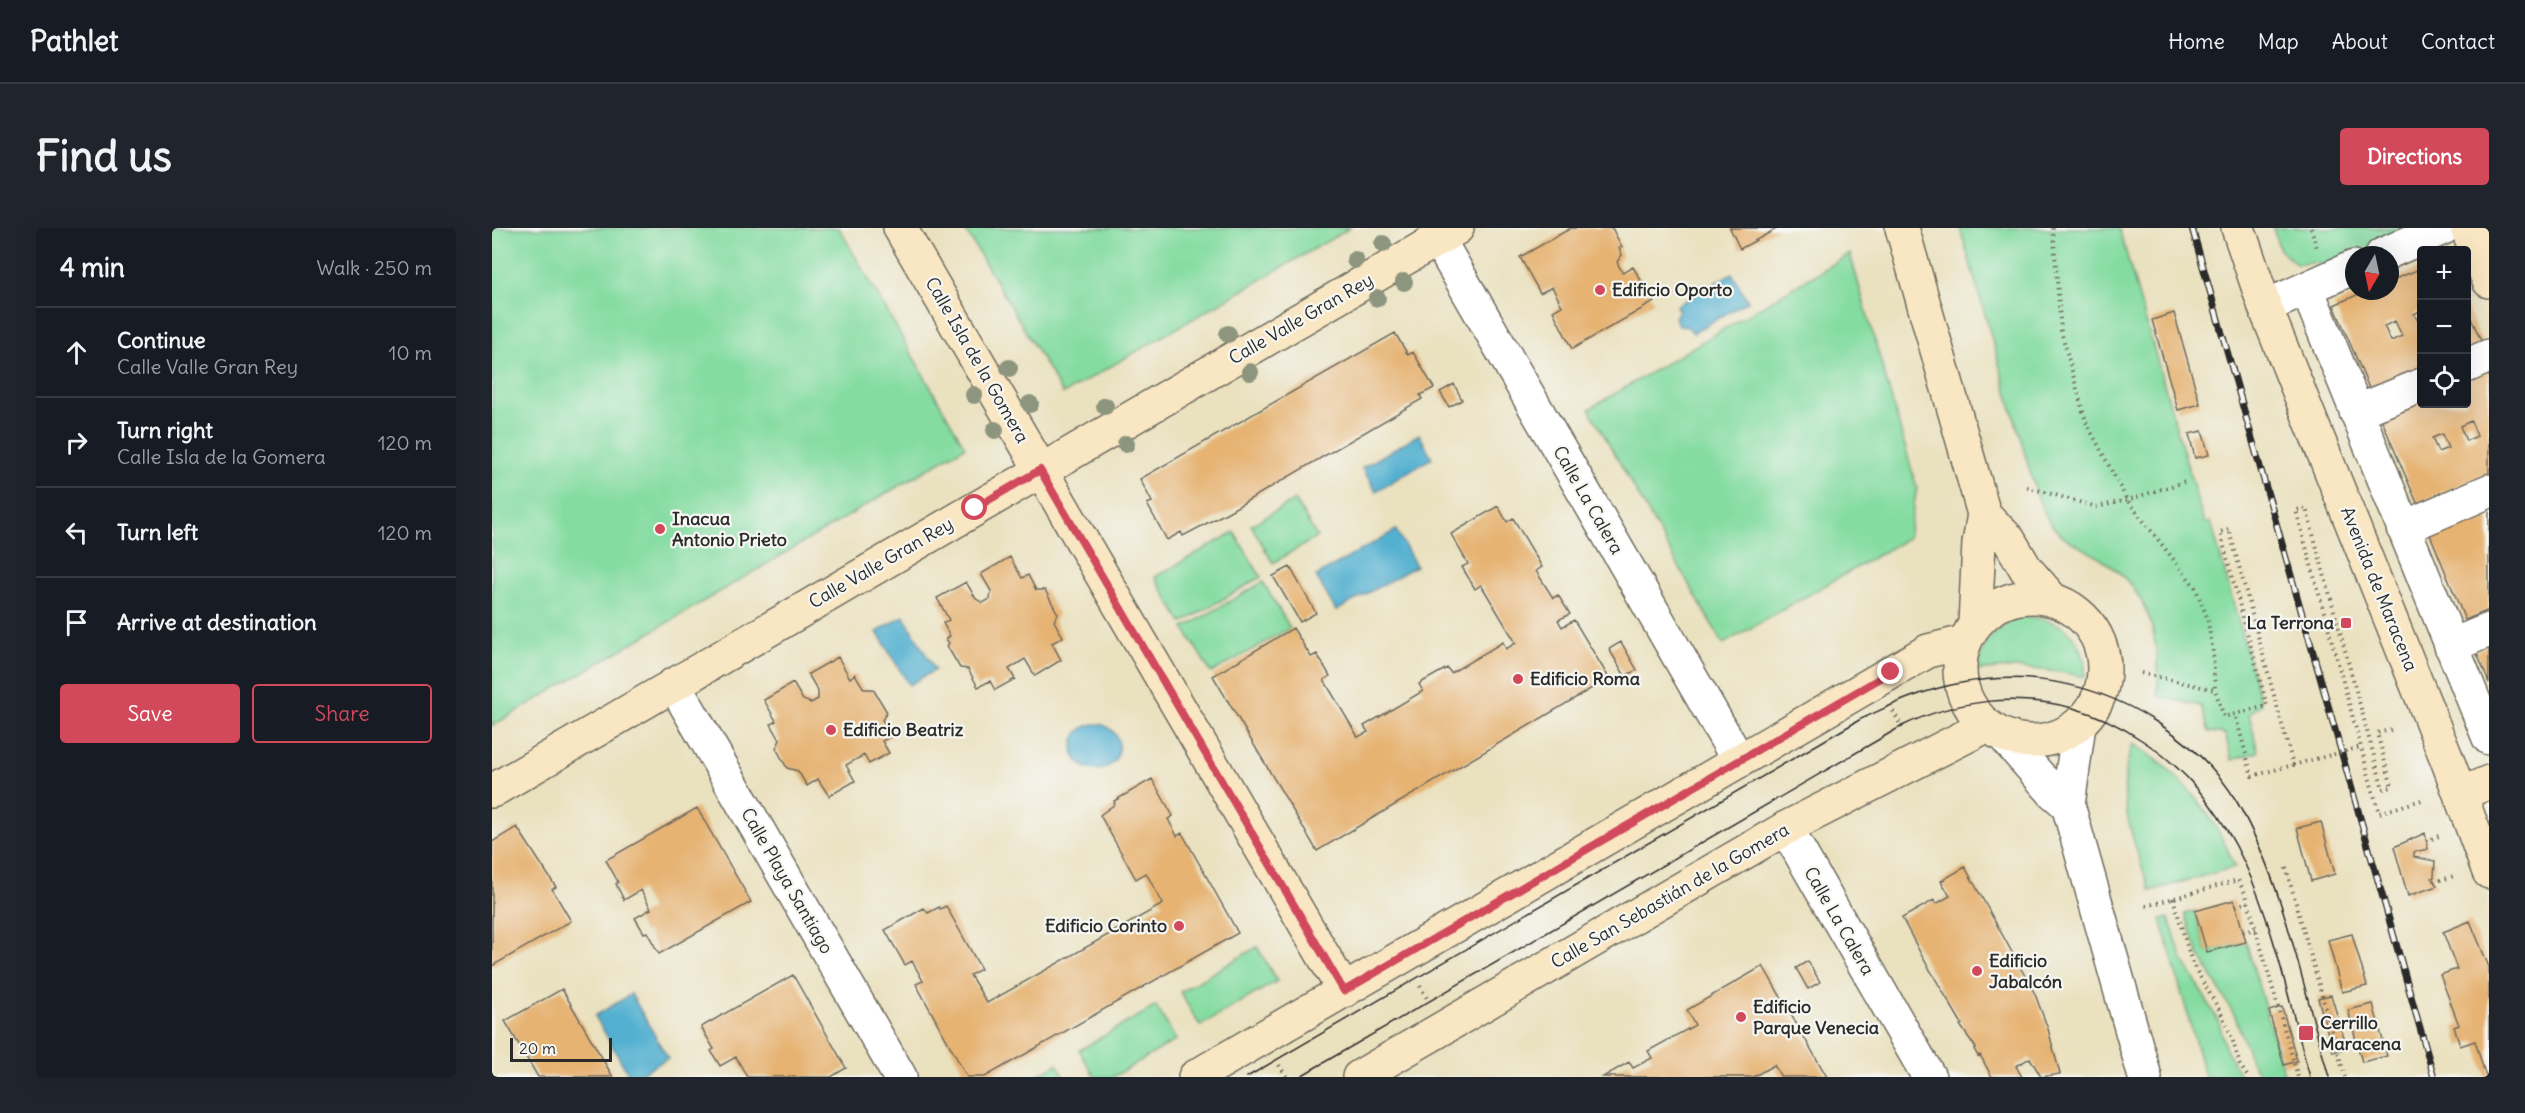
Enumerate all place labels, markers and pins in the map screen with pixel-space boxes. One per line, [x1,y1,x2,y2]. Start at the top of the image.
place label: Edificio Oporto [1612,278,1732,301]
marker: Edificio Oporto [1593,283,1607,297]
place label: Inacua Antonio Prieto [672,507,787,551]
marker: Inacua Antonio Prieto [653,522,667,536]
place label: La Terrona [2247,611,2334,634]
marker: La Terrona [2339,616,2353,630]
place label: Edificio Roma [1530,667,1640,690]
marker: Edificio Roma [1511,672,1525,686]
place label: Edificio Beatriz [843,718,964,741]
marker: Edificio Beatriz [824,723,838,737]
place label: Edificio Corinto [1045,914,1167,937]
marker: Edificio Corinto [1172,919,1186,933]
place label: Edificio Jabalcón [1989,949,2063,993]
marker: Edificio Jabalcón [1970,964,1984,978]
place label: Edificio Parque Venecia [1753,995,1879,1039]
marker: Edificio Parque Venecia [1734,1010,1748,1024]
place label: Cerrillo Maracena [2320,1011,2401,1055]
marker: Cerrillo Maracena [2297,1024,2315,1042]

